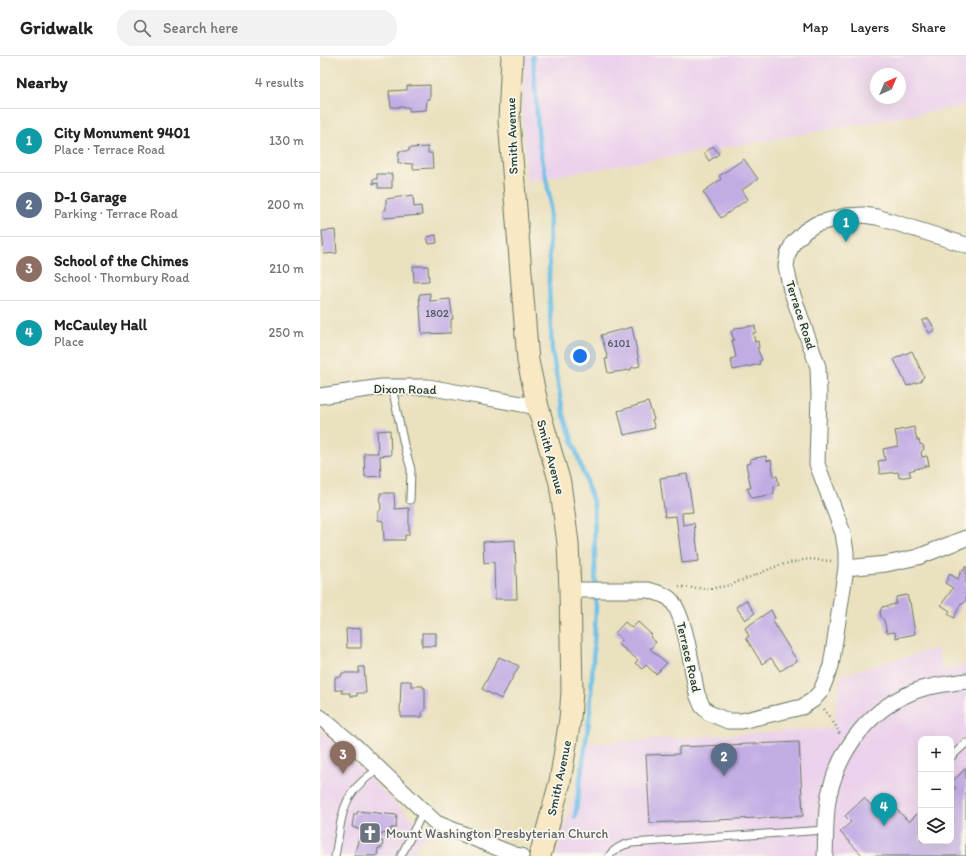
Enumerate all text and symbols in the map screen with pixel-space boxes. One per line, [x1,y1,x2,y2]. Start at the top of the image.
search box [117,10,397,46]
text: Gridwalk [20,16,93,39]
icon: search [131,17,153,39]
text: Search here [163,19,238,37]
text: Map [803,19,828,36]
text: Layers [850,19,889,36]
text: Share [911,19,946,36]
north arrow [870,68,906,104]
text: Nearby [16,72,68,92]
text: 4 results [255,75,304,90]
street label: Smith Avenue [503,97,521,175]
text: City Monument 9401 [54,124,190,142]
text: 1 [26,133,32,148]
text: 130 m [269,133,304,148]
text: Place · Terrace Road [54,142,165,157]
text: D-1 Garage [54,188,127,206]
text: 2 [26,197,32,212]
text: 200 m [267,197,304,212]
text: Parking · Terrace Road [54,206,178,221]
pin: 1 [833,209,859,242]
text: School of the Chimes [54,252,188,270]
text: 3 [25,261,33,276]
text: 210 m [269,261,304,276]
text: School · Thornbury Road [54,270,189,285]
street label: Terrace Road [783,278,819,352]
house number: 1802 [425,307,449,320]
text: McCauley Hall [54,316,147,334]
text: 4 [25,325,33,340]
text: 250 m [268,325,304,340]
text: Place [54,334,84,349]
house number: 6101 [608,337,630,350]
your location [570,346,590,366]
street label: Dixon Road [373,381,437,397]
street label: Smith Avenue [534,418,568,496]
street label: Terrace Road [674,620,704,694]
map controls [918,736,954,844]
button: + [918,736,954,772]
street label: Smith Avenue [544,739,574,817]
pin: 3 [330,741,356,774]
pin: 2 [711,743,737,776]
button: − [918,772,954,808]
pin: 4 [871,793,897,826]
button: layers [918,808,954,844]
church icon: Mount Washington Presbyterian Church [357,820,383,846]
place label: Mount Washington Presbyterian Church [386,826,609,841]

